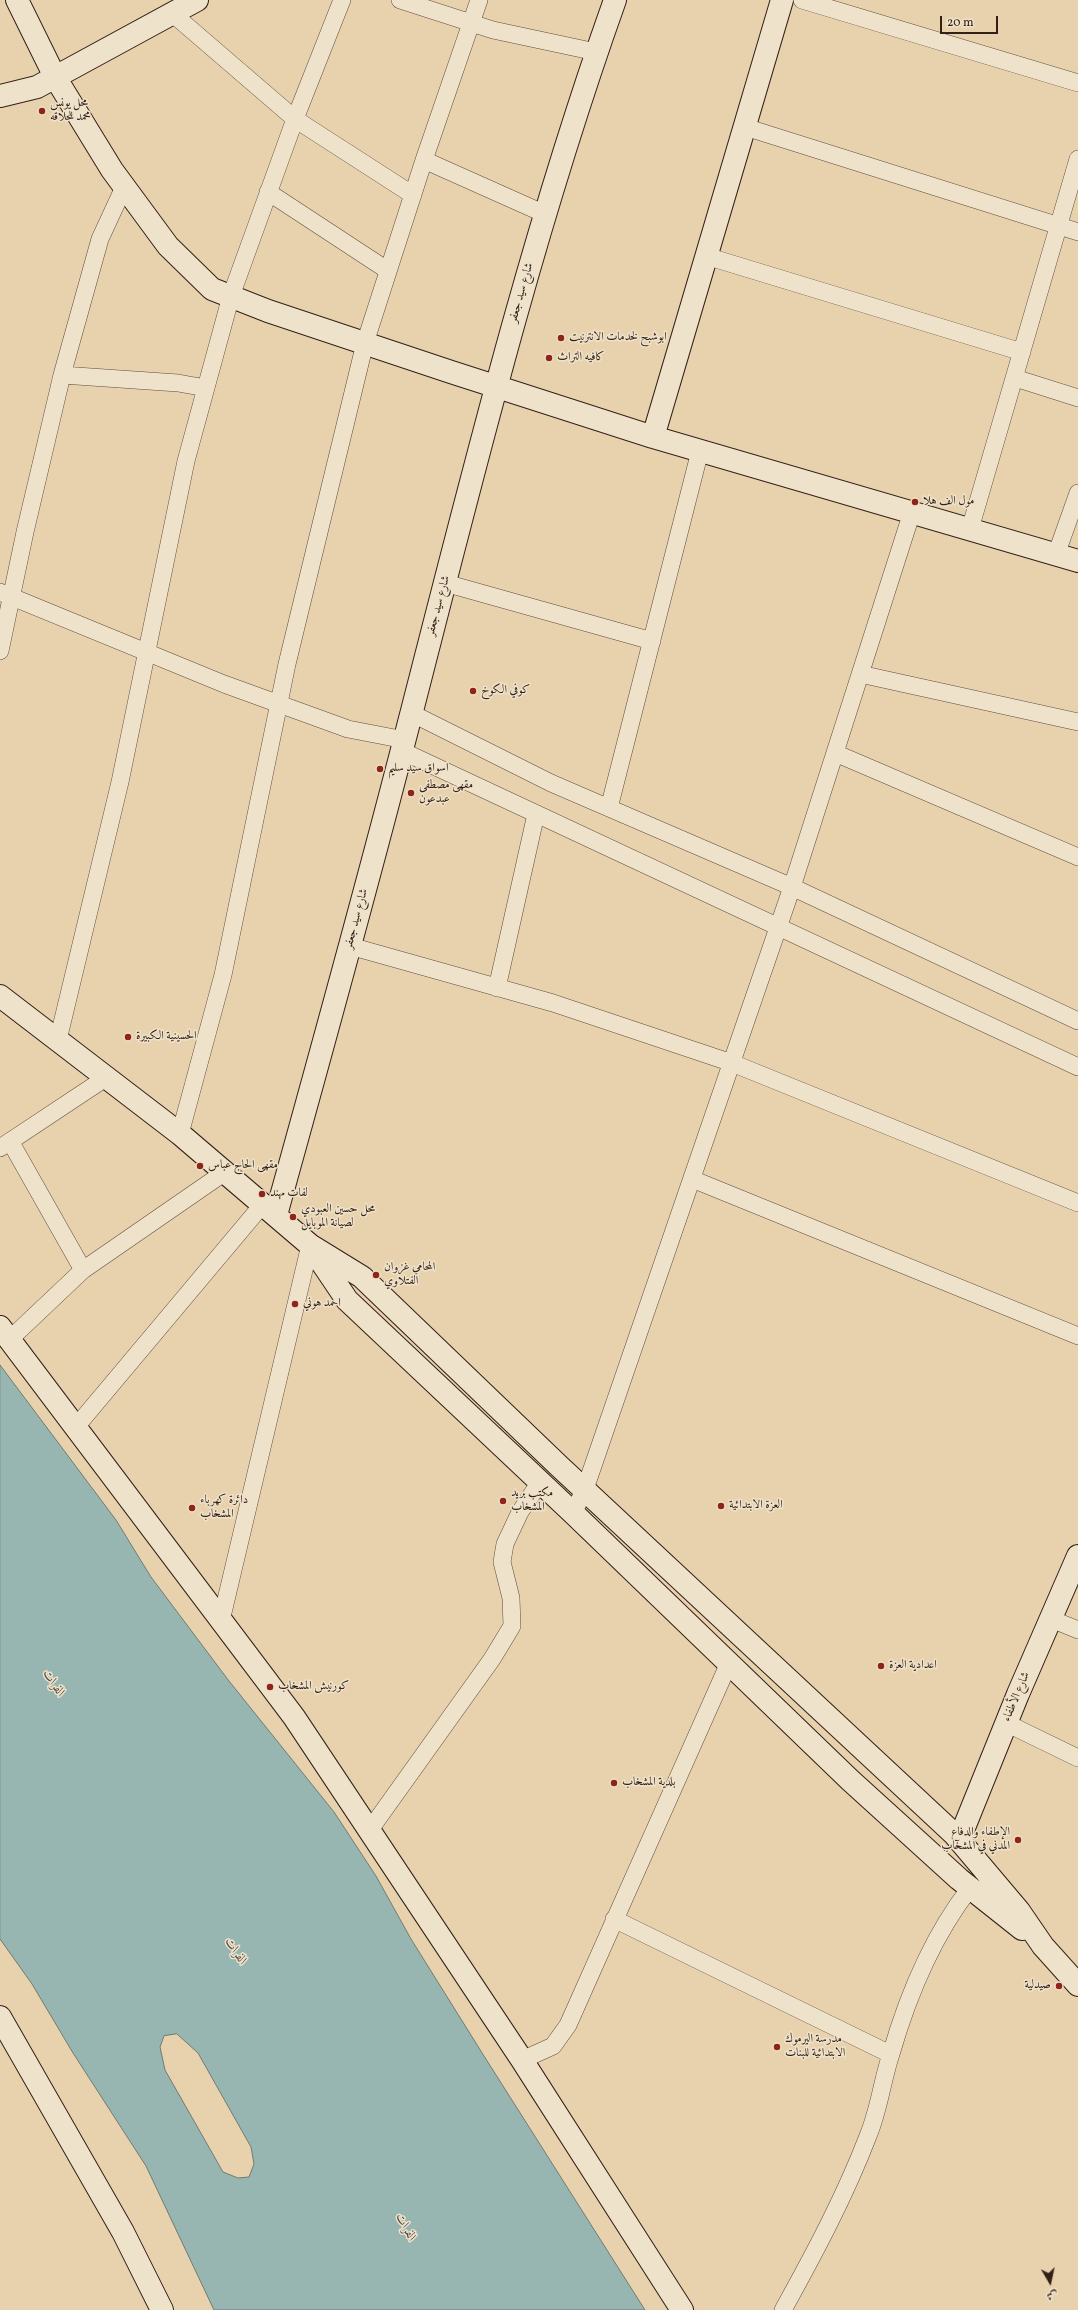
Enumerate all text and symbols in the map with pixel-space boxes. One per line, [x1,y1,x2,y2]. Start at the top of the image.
scale bar [942,8,1000,34]
text: 20 m [947,15,974,31]
place label: محل يونس محمد للحلاقه [50,97,91,125]
marker: محل يونس محمد للحلاقه [37,106,47,116]
street label: شارع سيد جعفر [507,261,537,325]
place label: ابوشبح لخدمات الانترنيت [569,331,667,345]
marker: ابوشبح لخدمات الانترنيت [556,333,566,343]
place label: كافيه التراث [557,351,605,365]
marker: كافيه التراث [544,353,554,363]
place label: مول الف هلا [923,495,974,509]
marker: مول الف هلا [910,497,920,507]
street label: شارع سيد جعفر [424,574,454,638]
place label: كوفي الكوخ [481,684,530,698]
marker: كوفي الكوخ [468,686,478,696]
place label: اسواق سيد سليم [388,762,449,776]
marker: اسواق سيد سليم [375,764,385,774]
place label: مقهى مصطفى عبدعون [419,779,473,807]
marker: مقهى مصطفى عبدعون [406,788,416,798]
street label: شارع سيد جعفر [342,887,372,951]
place label: الحسينية الكبيرة [136,1030,197,1044]
marker: الحسينية الكبيرة [123,1032,133,1042]
place label: مقهى الحاج عباس [208,1159,278,1173]
marker: مقهى الحاج عباس [195,1161,205,1171]
place label: لفات مهند [270,1187,308,1201]
marker: لفات مهند [257,1189,267,1199]
place label: محل حسين العبودي لصيانة الموبايل [301,1203,375,1231]
marker: محل حسين العبودي لصيانة الموبايل [288,1212,298,1222]
place label: المحامي غزوان الفتلاوي [384,1261,435,1289]
marker: المحامي غزوان الفتلاوي [371,1270,381,1280]
place label: احمد هوني [303,1297,341,1311]
marker: احمد هوني [290,1299,300,1309]
place label: مكتب بريد المشخاب [511,1487,553,1515]
place label: دائرة كهرباء المشخاب [200,1494,248,1522]
marker: مكتب بريد المشخاب [498,1496,508,1506]
place label: العزة الابتدائية [729,1499,783,1513]
marker: العزة الابتدائية [716,1501,726,1511]
marker: دائرة كهرباء المشخاب [187,1503,197,1513]
place label: اعدادية العزة [889,1659,937,1673]
marker: اعدادية العزة [876,1661,886,1671]
water label: الفرات [38,1667,68,1701]
street label: شارع الأطفاء [1000,1670,1034,1724]
place label: كورنيش المشخاب [278,1680,349,1694]
marker: كورنيش المشخاب [265,1682,275,1692]
place label: بلدية المشخاب [622,1776,676,1790]
marker: بلدية المشخاب [609,1778,619,1788]
place label: الإطفاء والدفاع المدني في المشخاب [941,1826,1010,1854]
marker: الإطفاء والدفاع المدني في المشخاب [1013,1835,1023,1845]
water label: الفرات [220,1935,250,1969]
place label: صيدلية [1024,1979,1051,1993]
marker: صيدلية [1054,1981,1064,1991]
place label: مدرسة اليرموك الابتدائية للبنات [785,2033,845,2061]
marker: مدرسة اليرموك الابتدائية للبنات [772,2042,782,2052]
water label: الفرات [391,2211,419,2245]
north arrow [1030,2262,1070,2302]
text: ش [1045,2286,1059,2303]

